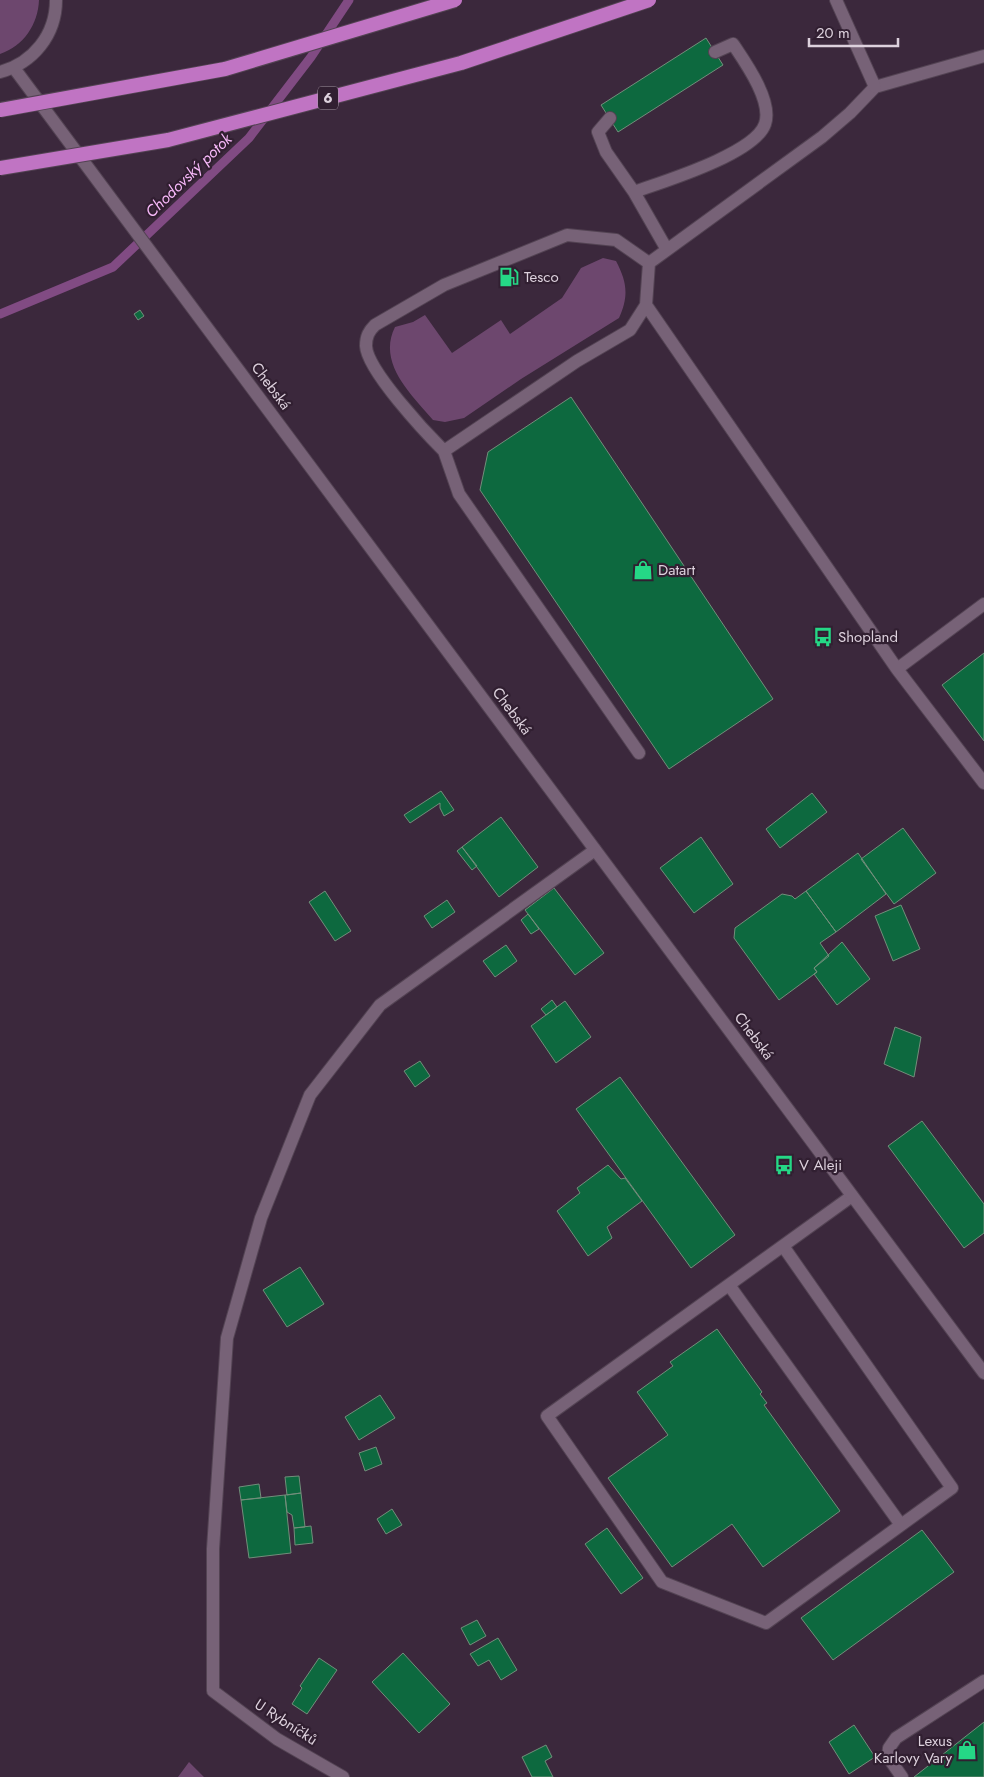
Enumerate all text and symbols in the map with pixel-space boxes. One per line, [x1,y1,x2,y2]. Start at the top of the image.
scale bar [809,15,898,47]
text: 20 m [816,22,850,44]
road number: 6 [318,86,338,110]
water label: Chodovský potok [140,127,238,223]
fuel station icon: Tesco [498,266,520,288]
place label: Tesco [524,266,559,288]
street label: Chebská [246,358,296,414]
shop icon: Datart [632,559,654,581]
place label: Datart [658,559,695,581]
bus stop icon: Shopland [812,626,834,648]
place label: Shopland [838,626,898,648]
street label: Chebská [487,683,537,739]
street label: Chebská [729,1008,779,1064]
bus stop icon: V Aleji [773,1154,795,1176]
place label: V Aleji [799,1154,842,1176]
street label: U Rybníčků [250,1693,322,1751]
place label: Lexus Karlovy Vary [874,1730,952,1769]
shop icon: Lexus Karlovy Vary [956,1739,978,1761]

